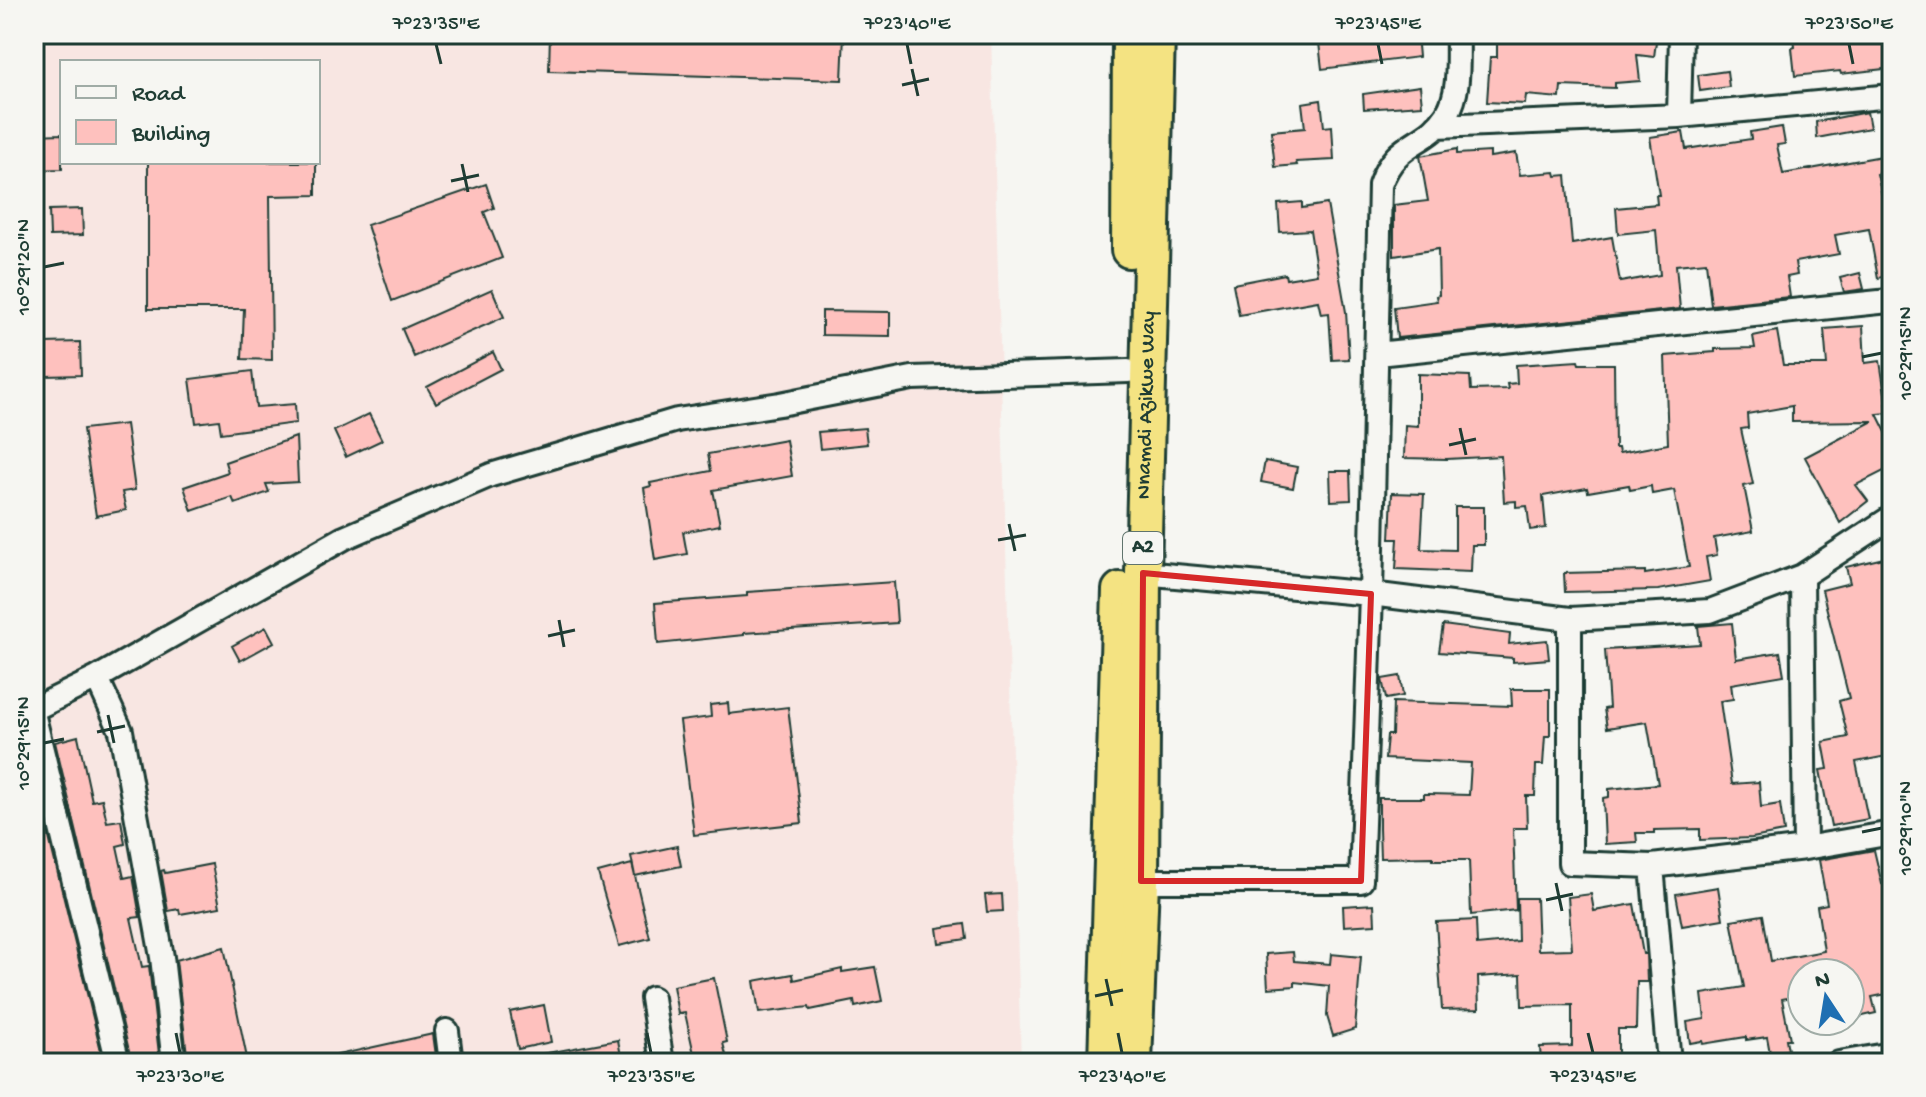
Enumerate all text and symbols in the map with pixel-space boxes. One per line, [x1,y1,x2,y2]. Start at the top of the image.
text: 7°23'35"E [392,14,481,37]
text: 7°23'40"E [863,14,952,37]
text: 7°23'45"E [1334,14,1422,37]
text: 7°23'50"E [1804,14,1894,37]
legend [60,60,320,164]
text: Road [132,81,186,110]
text: Building [131,121,210,150]
text: 10°29'20"N [14,219,37,316]
text: 10°29'15"N [1896,306,1919,401]
street label: Nnamdi Azikwe Way [1132,311,1163,500]
road number: A2 [1123,532,1163,564]
text: 10°29'15"N [14,696,37,791]
text: 10°29'10"N [1896,781,1919,876]
north arrow [1786,957,1866,1037]
text: N [1813,967,1832,996]
text: 7°23'30"E [135,1067,225,1090]
text: 7°23'35"E [607,1067,696,1090]
text: 7°23'40"E [1078,1067,1167,1090]
text: 7°23'45"E [1549,1067,1637,1090]

